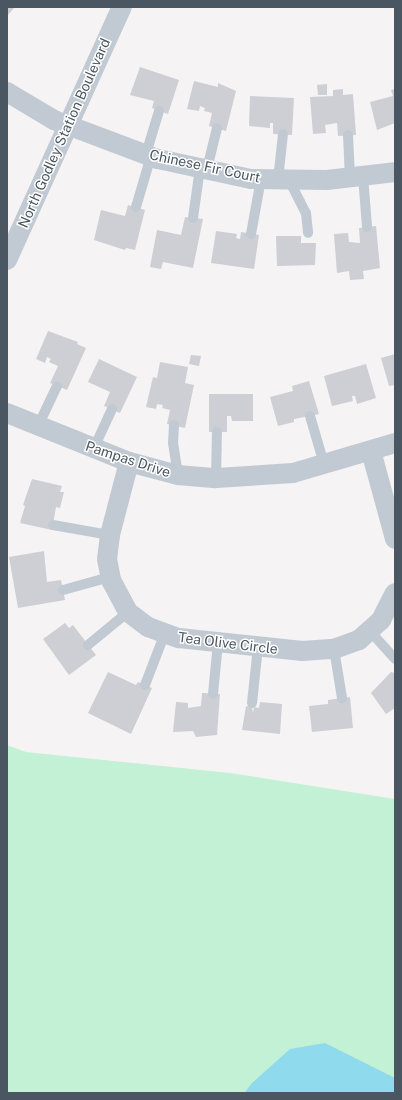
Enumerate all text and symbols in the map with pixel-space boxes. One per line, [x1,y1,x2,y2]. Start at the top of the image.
street label: North Godley Station Boulevard [15,36,113,230]
street label: Chinese Fir Court [148,146,262,186]
street label: Pampas Drive [83,437,173,481]
street label: Tea Olive Circle [177,629,279,657]

